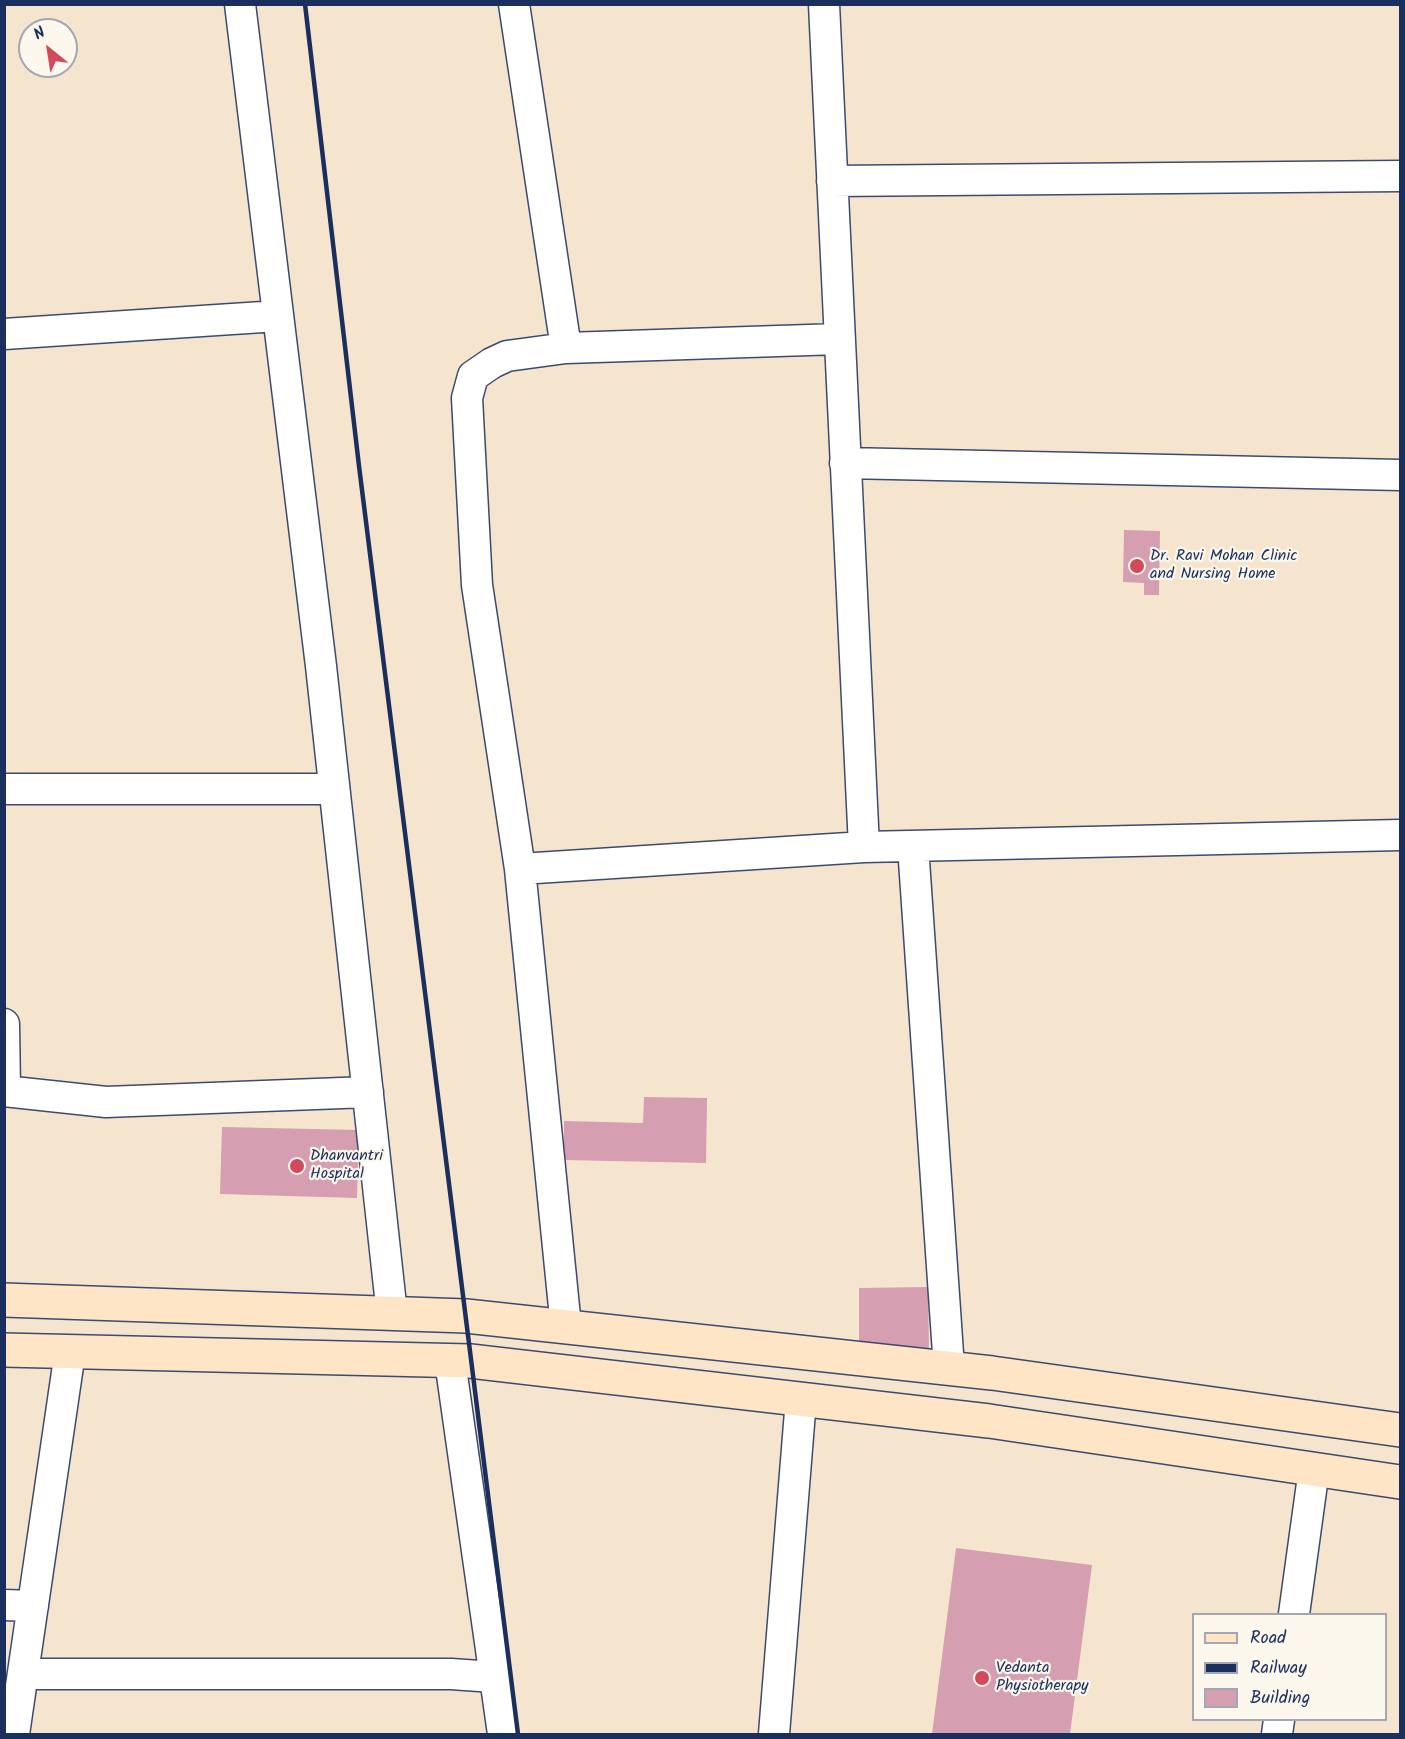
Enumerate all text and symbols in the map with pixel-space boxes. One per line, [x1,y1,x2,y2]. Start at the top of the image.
north arrow [18,18,78,78]
text: N [29,20,50,47]
place label: Dr. Ravi Mohan Clinic and Nursing Home [1150,547,1297,585]
marker: Dr. Ravi Mohan Clinic and Nursing Home [1128,557,1146,575]
place label: Dhanvantri Hospital [310,1147,383,1185]
marker: Dhanvantri Hospital [288,1157,306,1175]
legend [1192,1613,1387,1721]
text: Road [1250,1624,1286,1653]
text: Railway [1250,1654,1307,1683]
place label: Vedanta Physiotherapy [996,1659,1089,1697]
marker: Vedanta Physiotherapy [973,1669,991,1687]
text: Building [1250,1684,1310,1713]

